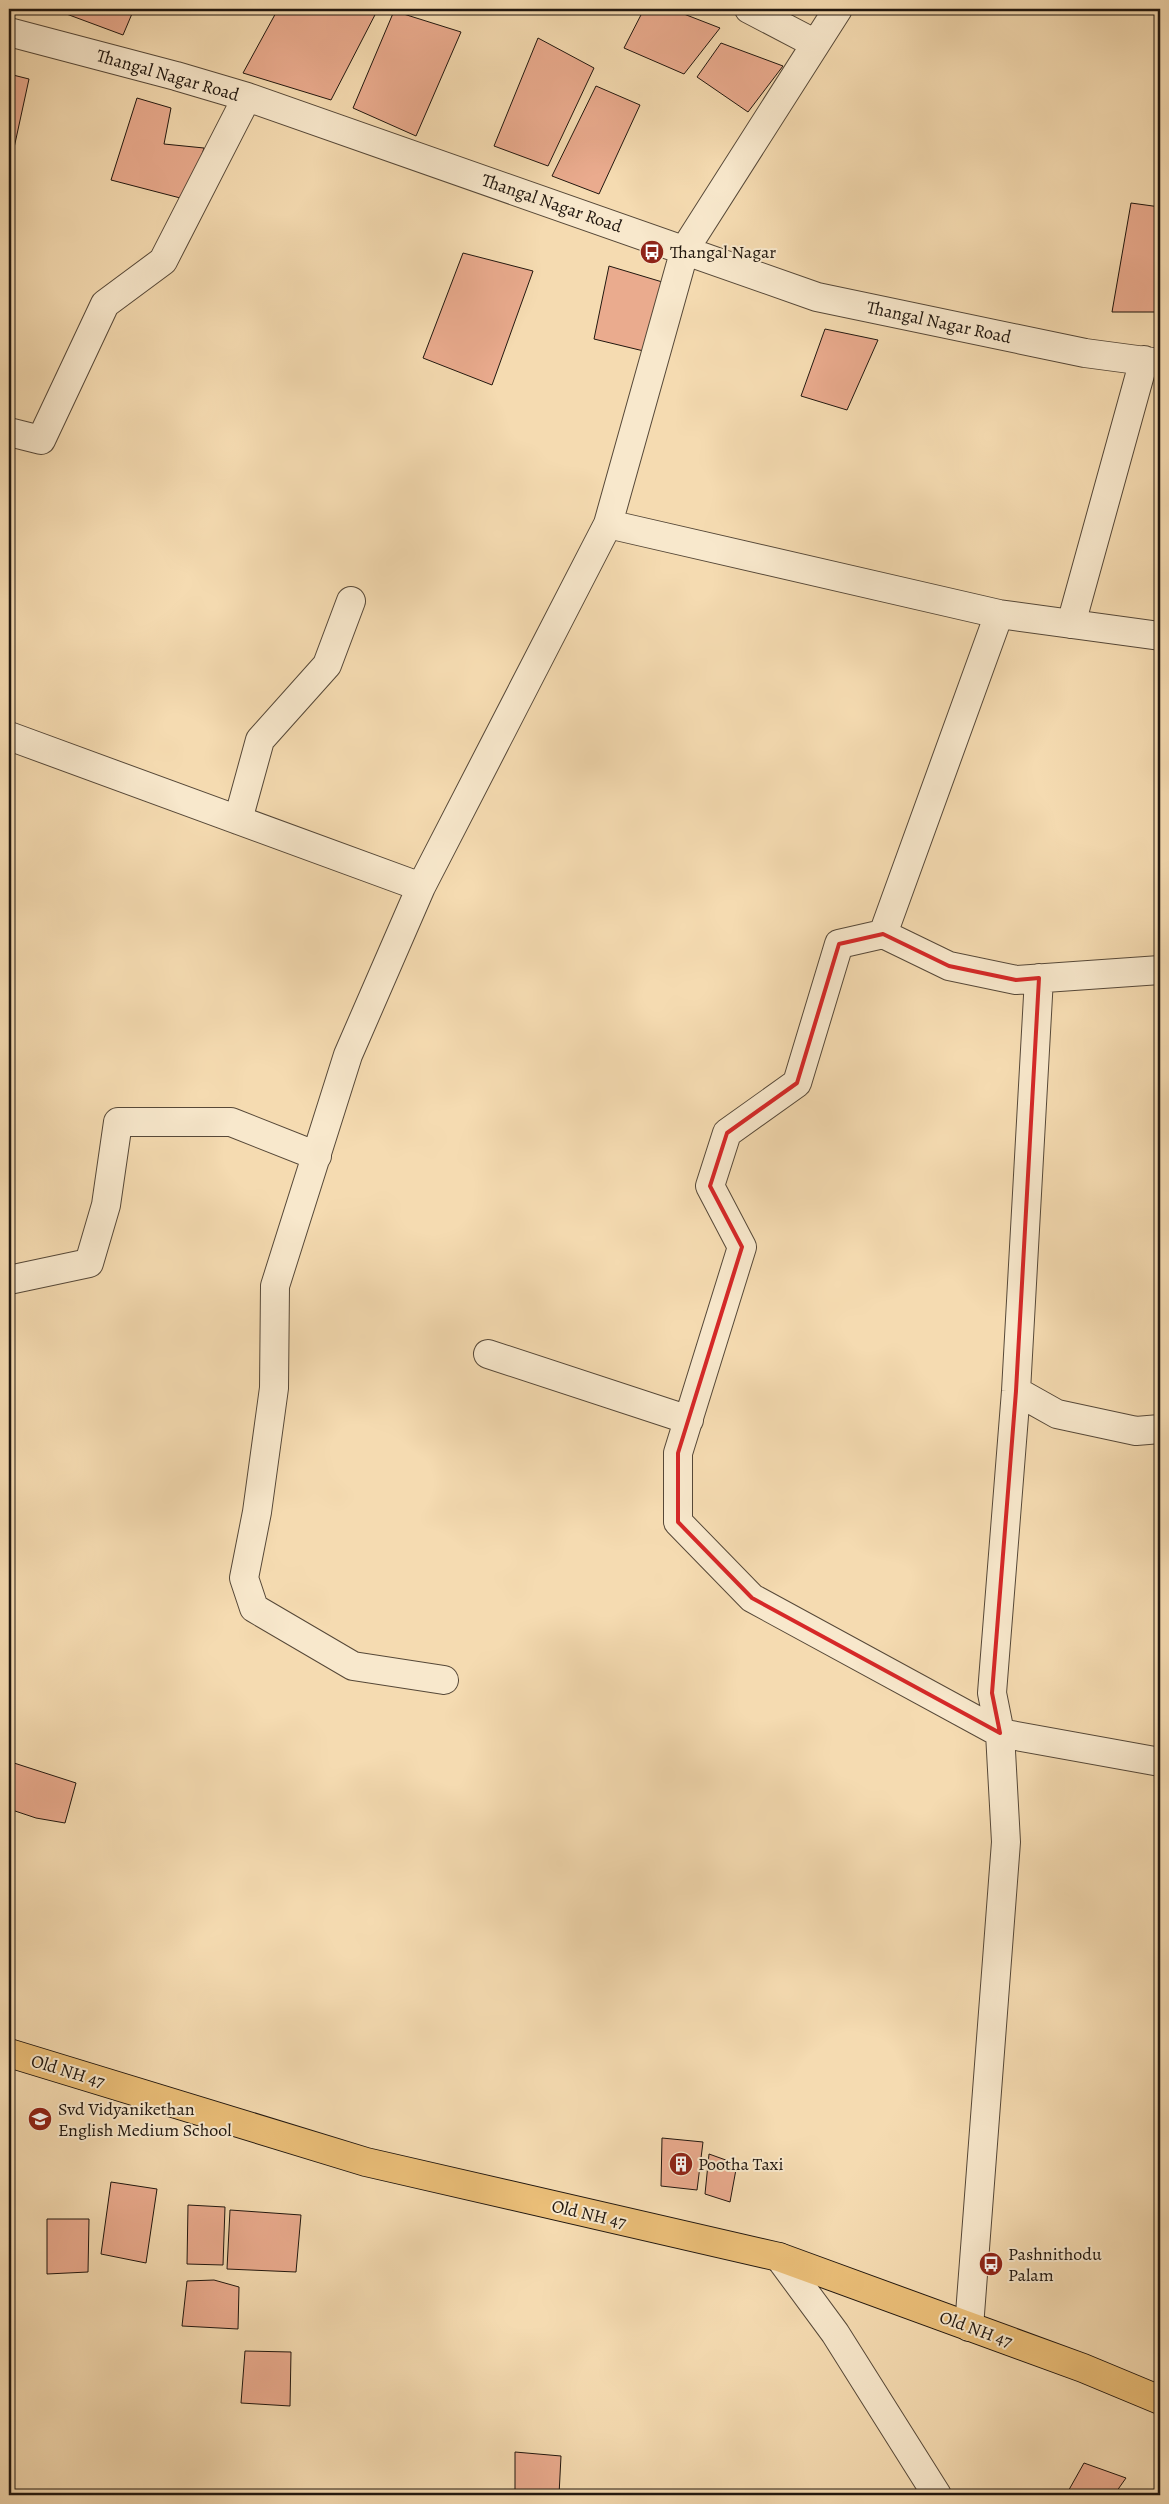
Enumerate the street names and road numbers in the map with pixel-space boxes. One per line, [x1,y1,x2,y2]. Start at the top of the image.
street label: Thangal Nagar Road [94,43,242,107]
street label: Thangal Nagar Road [478,168,626,238]
street label: Thangal Nagar Road [864,295,1014,349]
street label: Old NH 47 [28,2048,108,2094]
street label: Old NH 47 [549,2194,629,2234]
street label: Old NH 47 [936,2305,1016,2353]

